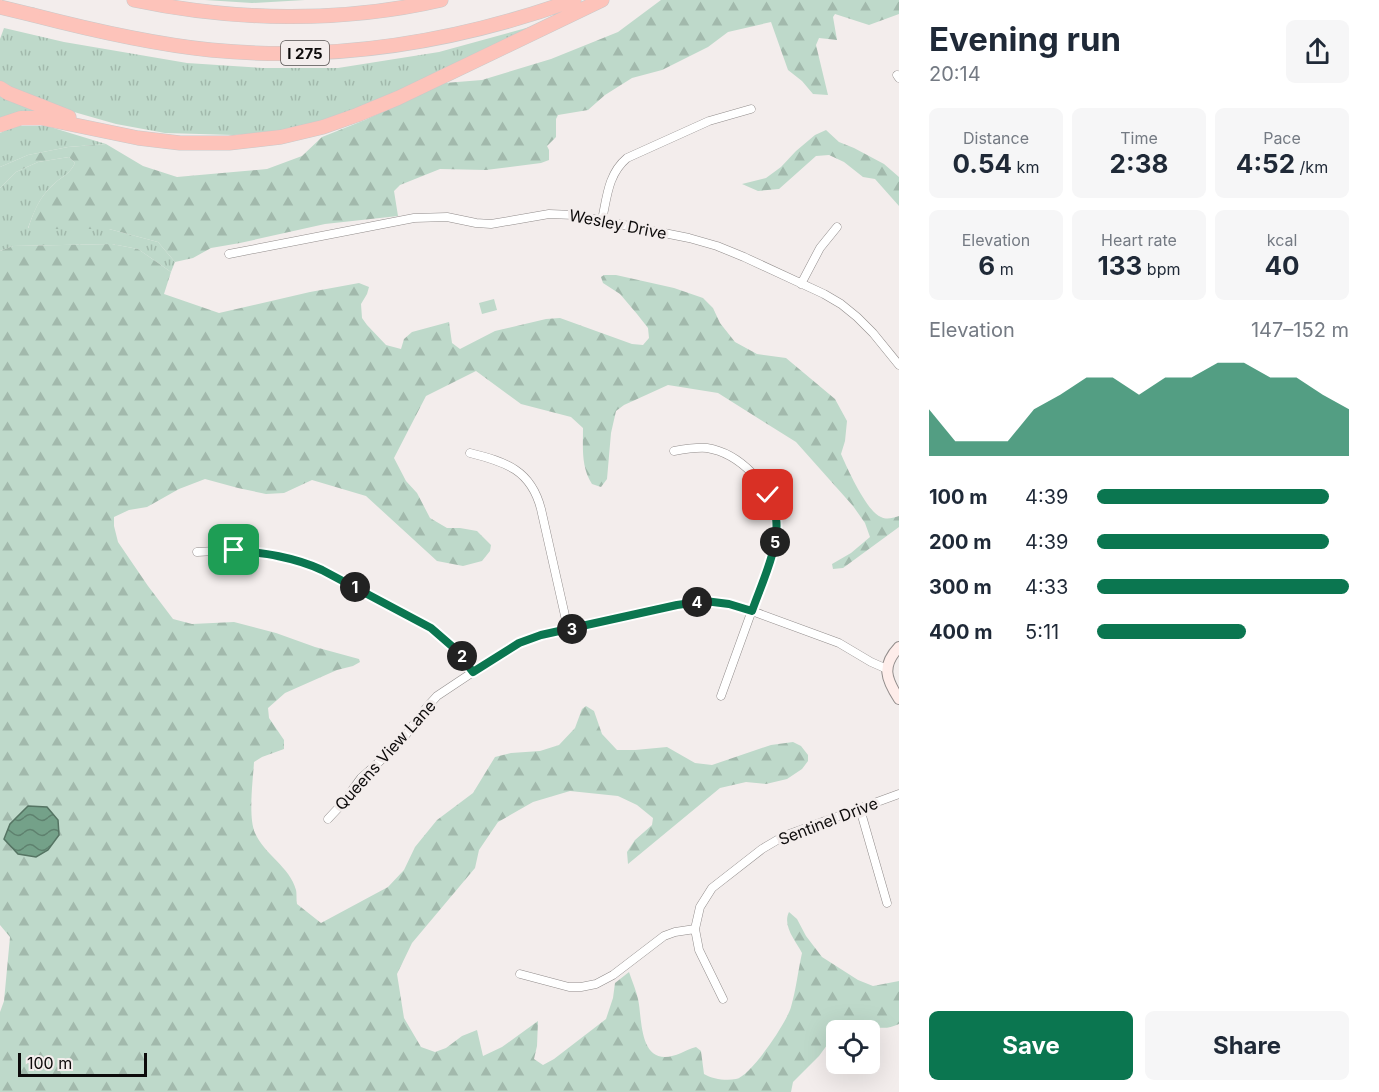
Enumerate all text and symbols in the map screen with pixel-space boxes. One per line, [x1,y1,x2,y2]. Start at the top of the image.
text: Evening run [929,19,1121,59]
button: share [1286,20,1349,83]
road number: I 275 [281,41,329,65]
text: 20:14 [929,62,981,86]
text: Distance [963,128,1029,148]
text: Time [1120,128,1158,148]
text: Pace [1263,128,1301,148]
text: 0.54 [953,148,1012,179]
text: 2:38 [1110,148,1168,179]
text: 4:52 [1236,148,1295,179]
text: km [1012,157,1039,177]
text: /km [1295,157,1328,177]
street label: Wesley Drive [568,205,668,243]
text: Elevation [962,230,1030,250]
text: Heart rate [1101,230,1177,250]
text: kcal [1267,230,1297,250]
text: 6 [978,250,995,281]
text: 133 [1098,250,1142,281]
text: 40 [1264,250,1300,281]
text: m [995,259,1014,279]
text: bpm [1142,259,1180,279]
text: Elevation [929,318,1015,342]
text: 147–152 m [1251,318,1349,342]
pin [742,469,793,520]
icon: check [751,478,784,511]
text: 100 m [929,485,988,509]
text: 4:39 [1025,485,1068,509]
pin [208,524,259,575]
pin: 5 [760,527,790,557]
text: 200 m [929,530,992,554]
text: 4:39 [1025,530,1068,554]
text: 5 [770,532,780,552]
icon: arrive [217,533,250,566]
pin: 1 [340,572,370,602]
text: 300 m [929,575,992,599]
text: 4:33 [1025,575,1068,599]
text: 1 [352,577,358,597]
pin: 4 [682,587,712,617]
text: 4 [692,592,702,612]
pin: 3 [557,614,587,644]
text: 3 [567,619,577,639]
text: 400 m [929,620,993,644]
text: 5:11 [1025,620,1059,644]
pin: 2 [447,641,477,671]
text: 2 [457,646,467,666]
street label: Queens View Lane [330,696,440,814]
street label: Sentinel Drive [775,793,881,849]
button: Save [929,1011,1133,1080]
button: Share [1145,1011,1349,1080]
map controls [826,1020,880,1074]
button: locate [826,1020,880,1074]
scale bar [18,1050,147,1078]
text: 100 m [27,1053,72,1073]

